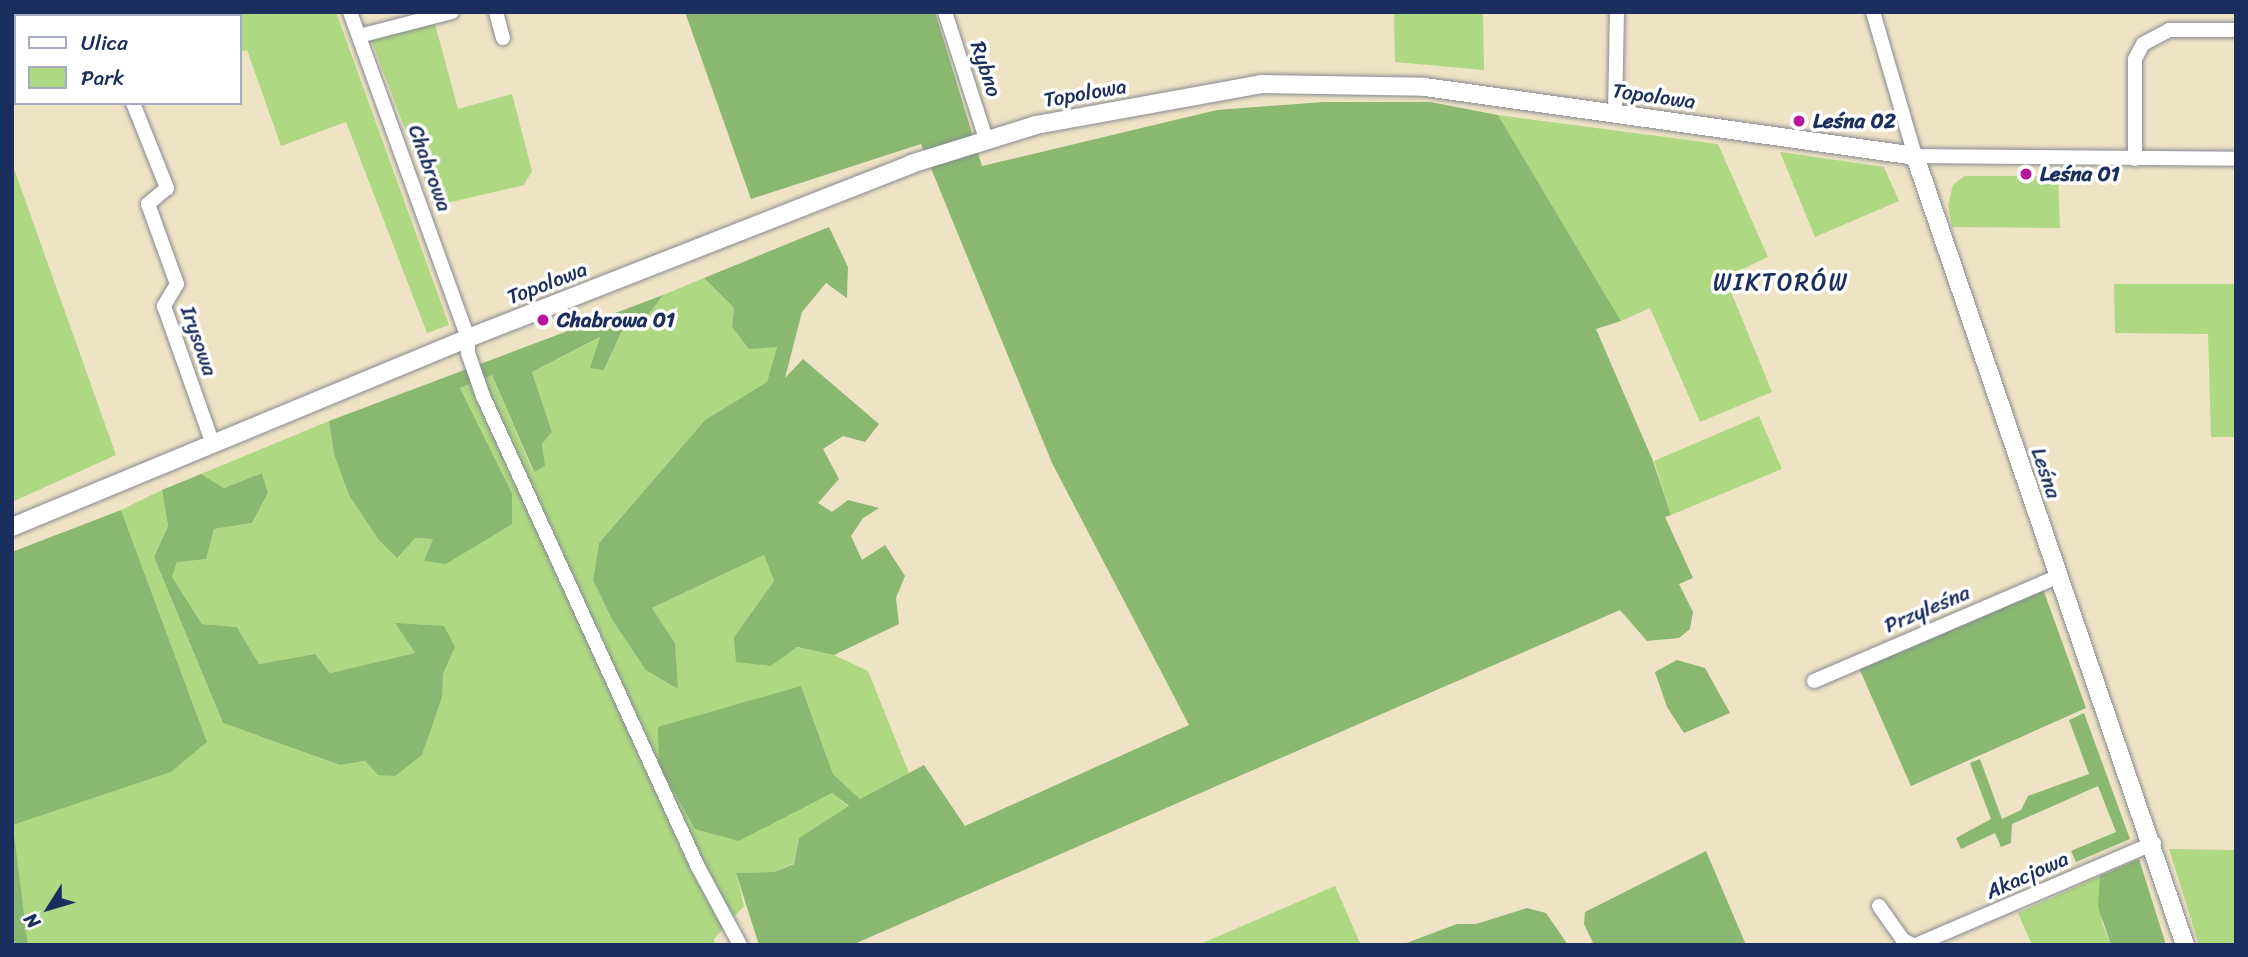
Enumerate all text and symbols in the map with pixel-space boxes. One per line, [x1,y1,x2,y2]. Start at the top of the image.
legend [14,14,242,105]
text: Ulica [81,24,128,62]
street label: Rybno [965,38,1007,100]
text: Park [81,59,124,97]
street label: Topolowa [1042,73,1128,113]
street label: Topolowa [1611,78,1697,114]
place label: Leśna 02 [1813,108,1896,134]
marker: Leśna 02 [1791,113,1807,129]
street label: Chabrowa [403,121,457,215]
place label: Leśna 01 [2040,161,2120,187]
marker: Leśna 01 [2018,166,2034,182]
street label: Topolowa [503,256,591,310]
district label: WIKTORÓW [1715,269,1847,297]
street label: Irysowa [175,303,223,379]
place label: Chabrowa 01 [557,307,675,333]
marker: Chabrowa 01 [535,312,551,328]
street label: Leśna [2026,444,2066,502]
street label: Przyleśna [1880,580,1974,638]
street label: Akacjowa [1982,846,2072,904]
north arrow [14,873,84,943]
text: N [15,906,49,936]

